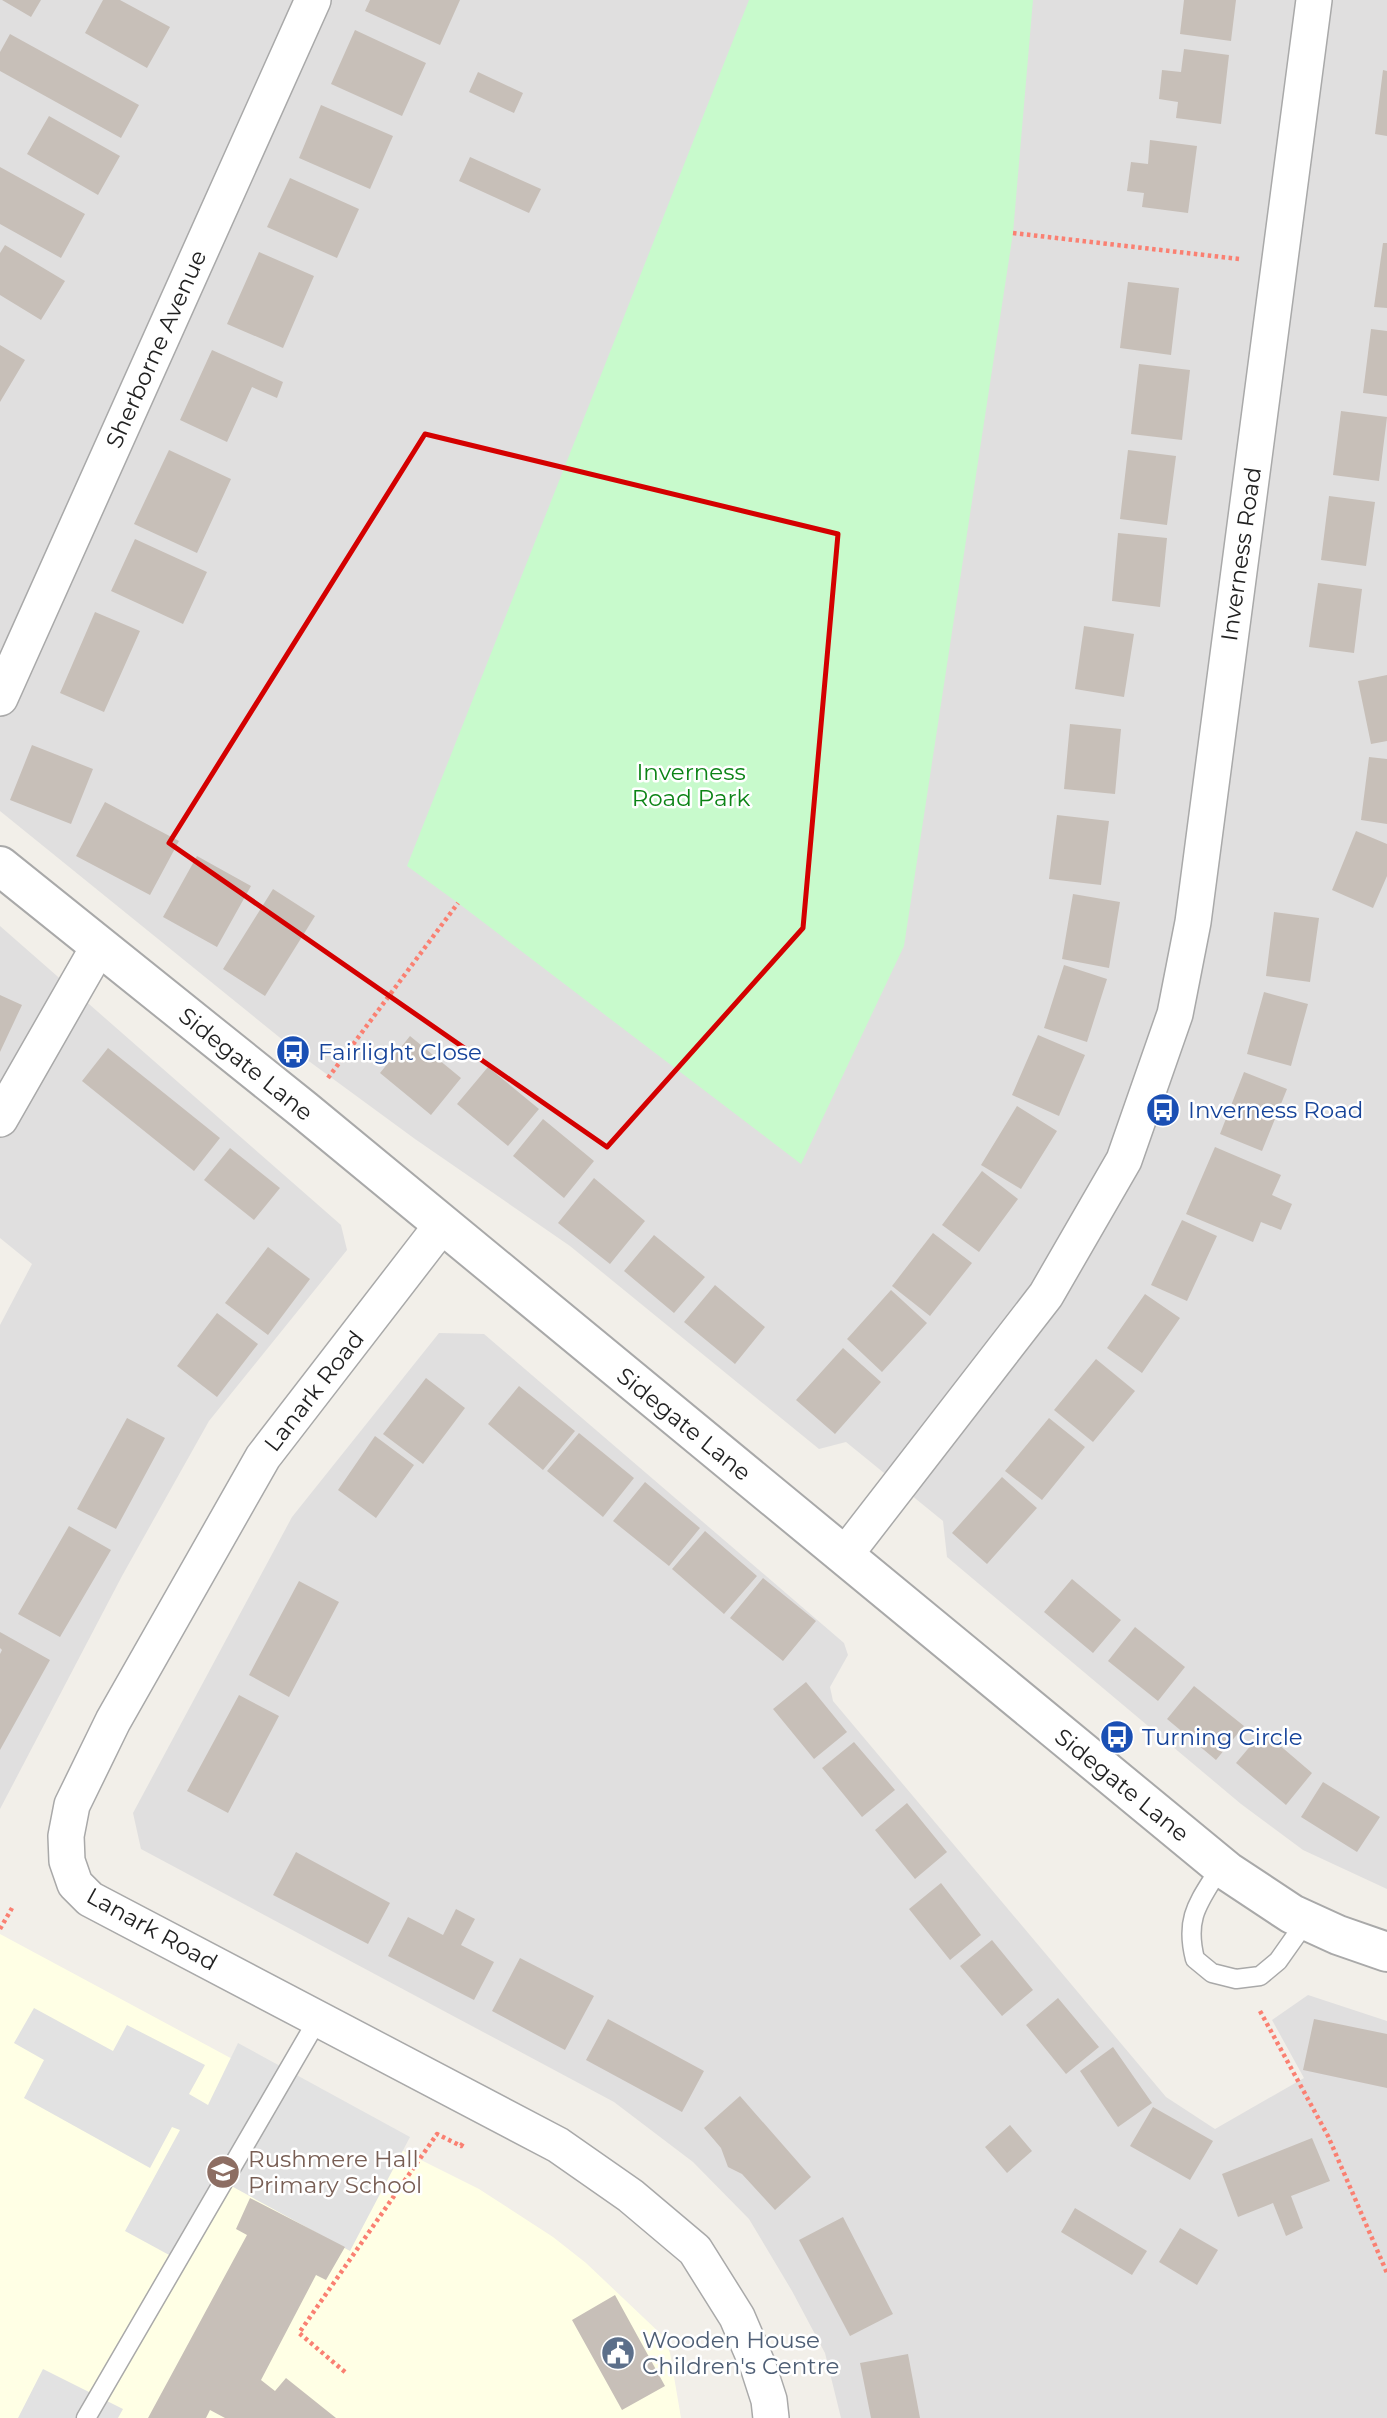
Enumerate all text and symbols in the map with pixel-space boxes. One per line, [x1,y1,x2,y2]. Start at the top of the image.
street label: Sherborne Avenue [100,246,212,452]
street label: Inverness Road [1215,465,1267,643]
park label: Inverness Road Park [632,758,751,812]
street label: Sidegate Lane [173,1001,319,1127]
bus stop icon: Fairlight Close [274,1033,312,1071]
place label: Fairlight Close [318,1038,482,1066]
bus stop icon: Inverness Road [1144,1091,1182,1129]
place label: Inverness Road [1188,1096,1363,1124]
street label: Lanark Road [258,1325,370,1457]
street label: Sidegate Lane [611,1361,757,1487]
bus stop icon: Turning Circle [1098,1718,1136,1756]
street label: Sidegate Lane [1049,1722,1195,1848]
place label: Turning Circle [1142,1723,1303,1751]
street label: Lanark Road [82,1882,222,1976]
place label: Rushmere Hall Primary School [248,2145,422,2199]
school or university icon: Rushmere Hall Primary School [204,2153,242,2191]
place label: Wooden House Children's Centre [642,2326,839,2380]
public building icon: Wooden House Children's Centre [599,2334,637,2372]

